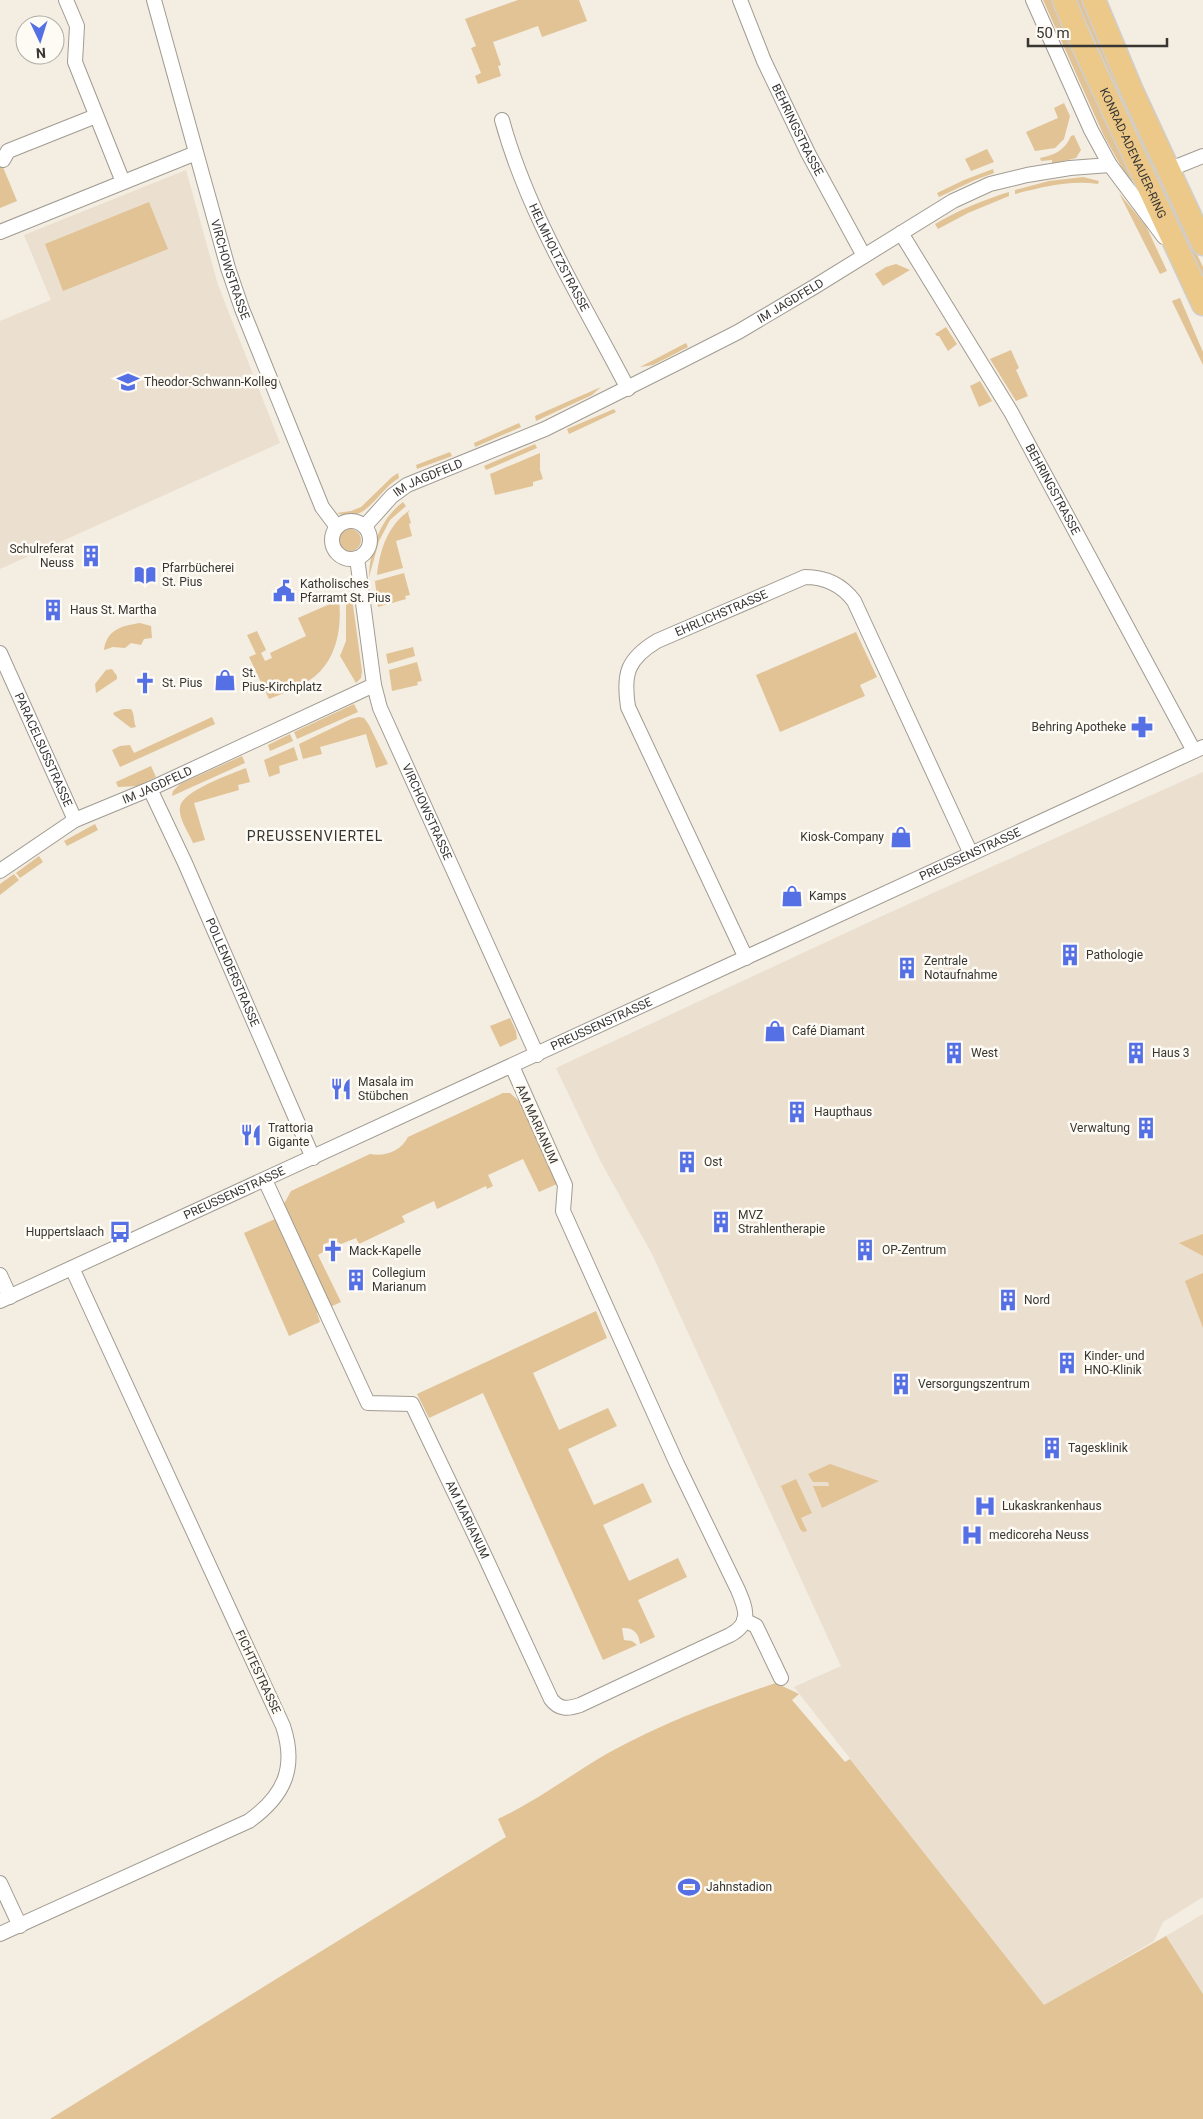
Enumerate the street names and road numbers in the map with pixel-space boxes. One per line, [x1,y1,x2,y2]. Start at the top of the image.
street label: BEHRINGSTRASSE [769,81,826,178]
street label: KONRAD-ADENAUER-RING [1097,86,1169,221]
street label: HELMHOLTZSTRASSE [526,201,592,314]
street label: VIRCHOWSTRASSE [208,218,253,322]
street label: IM JAGDFELD [755,276,826,326]
street label: BEHRINGSTRASSE [1023,442,1083,537]
street label: IM JAGDFELD [390,456,465,500]
street label: EHRLICHSTRASSE [673,587,770,639]
street label: PARACELSUSSTRASSE [12,690,75,809]
street label: VIRCHOWSTRASSE [399,762,455,862]
street label: IM JAGDFELD [120,763,194,807]
street label: PREUSSENSTRASSE [917,825,1023,884]
street label: POLLENDERSTRASSE [203,916,262,1029]
street label: PREUSSENSTRASSE [548,995,654,1053]
street label: AM MARIANUM [513,1082,561,1166]
street label: PREUSSENSTRASSE [182,1164,287,1222]
street label: AM MARIANUM [443,1478,492,1561]
street label: FICHTESTRASSE [232,1628,284,1716]

